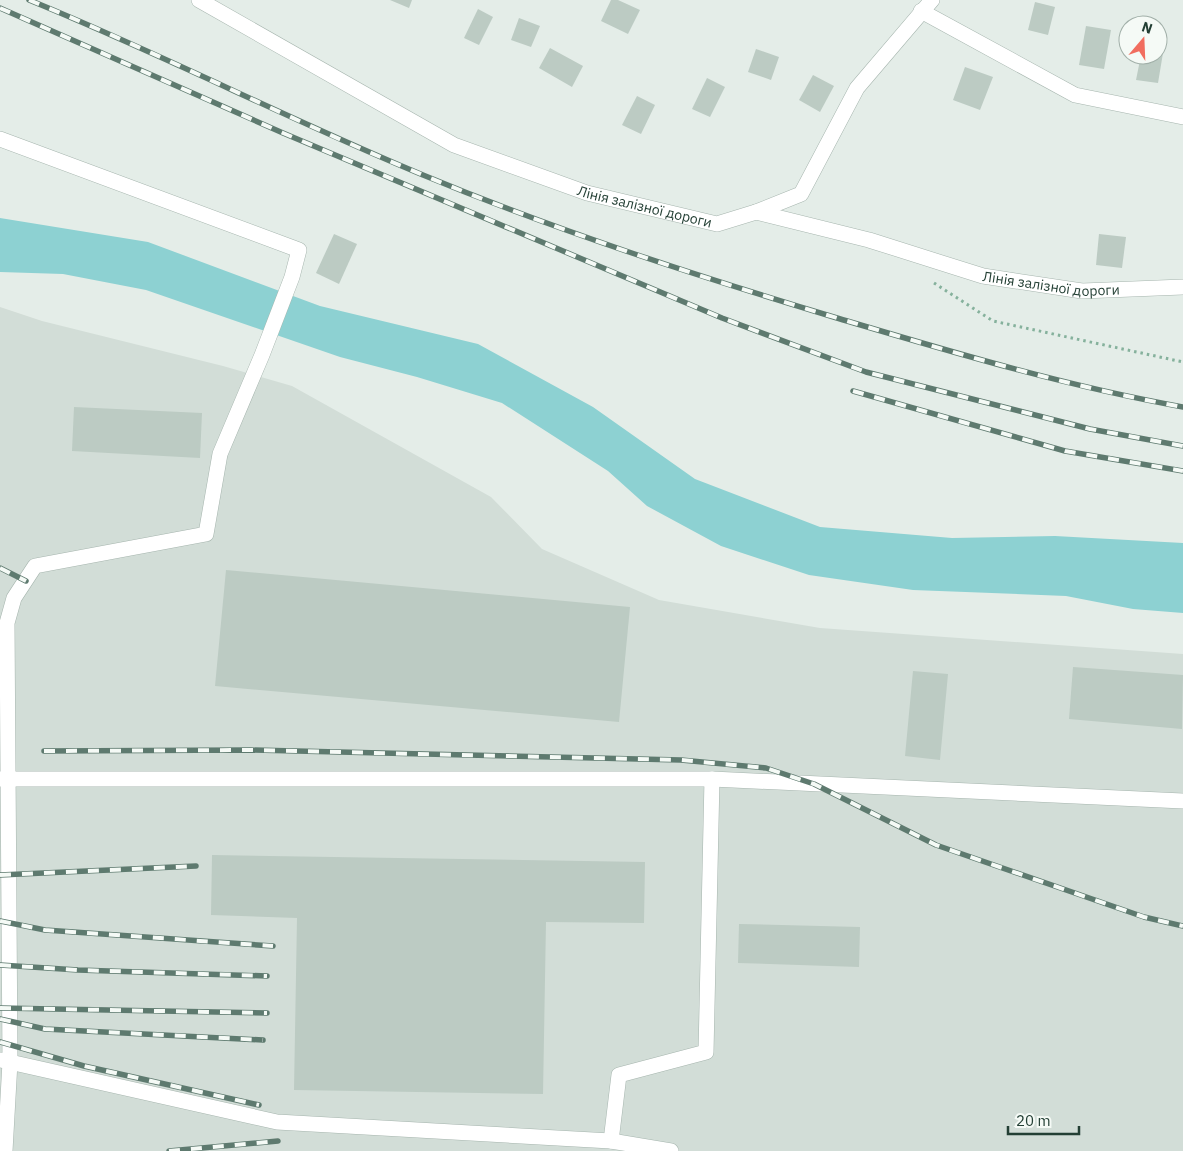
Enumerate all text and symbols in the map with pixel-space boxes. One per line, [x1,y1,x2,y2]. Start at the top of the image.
north arrow [1118,15,1168,65]
text: N [1140,18,1155,38]
street label: Лінія залізної дороги [575,181,714,232]
street label: Лінія залізної дороги [981,267,1120,300]
scale bar [1008,1104,1079,1136]
text: 20 m [1016,1111,1051,1130]

